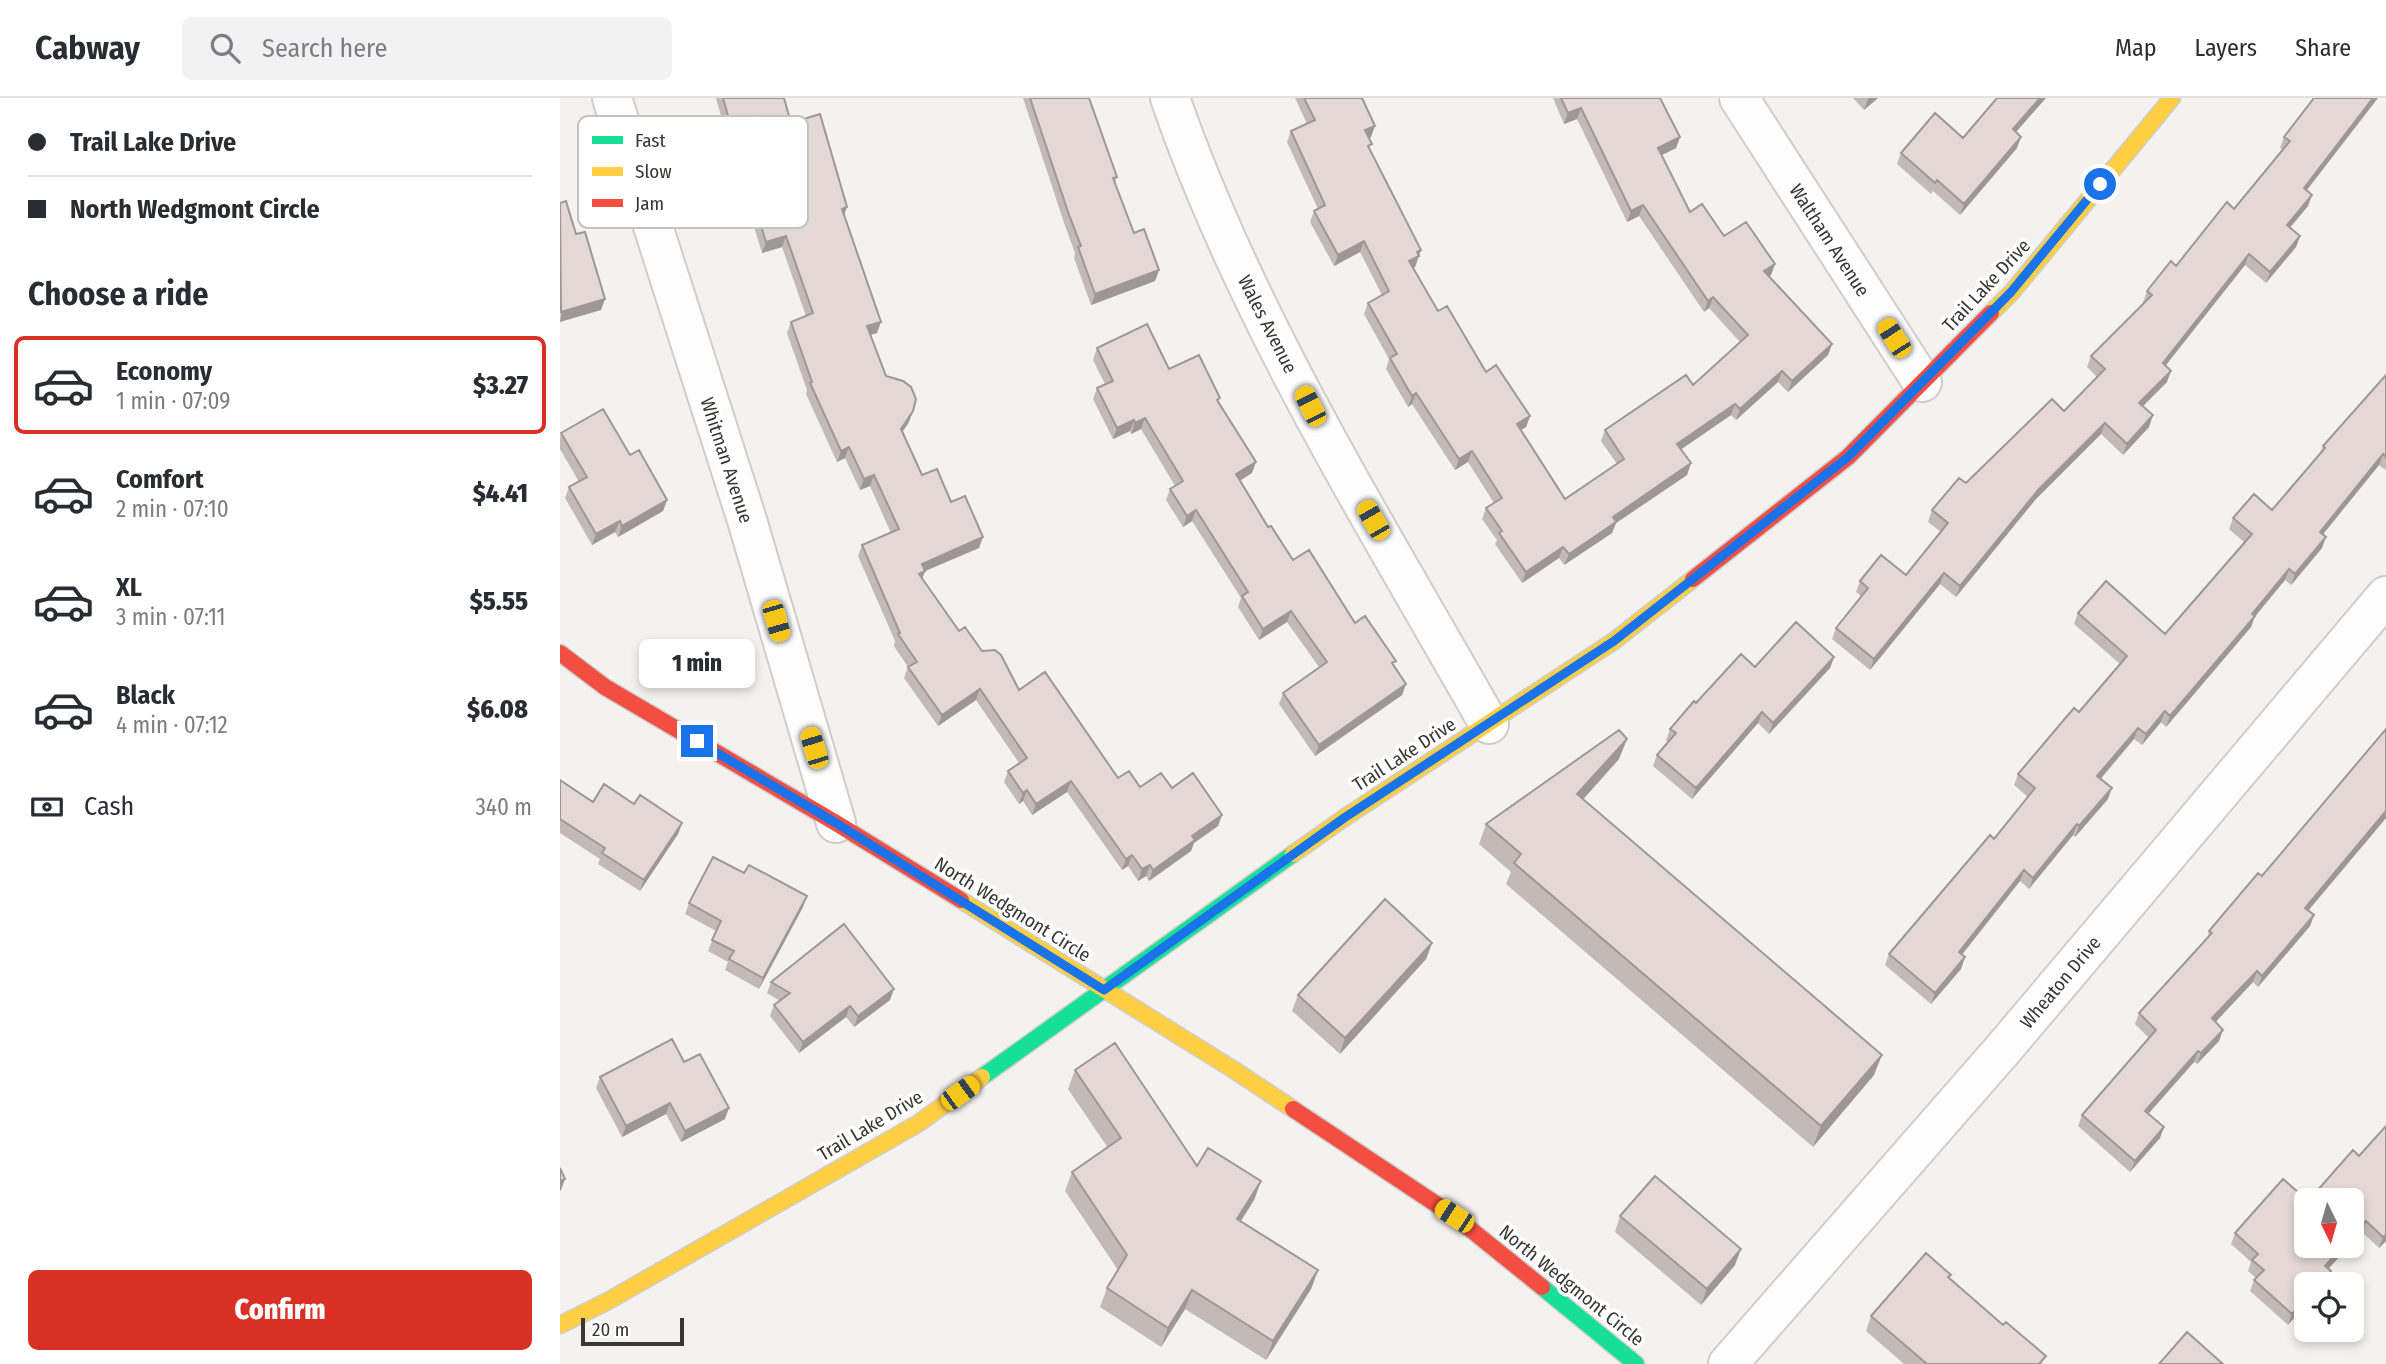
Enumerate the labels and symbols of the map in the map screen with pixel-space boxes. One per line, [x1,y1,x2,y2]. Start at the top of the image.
legend [578,116,808,228]
text: Fast [635,129,666,152]
text: Slow [635,160,672,183]
route start [2084,168,2116,200]
street label: Waltham Avenue [1785,180,1874,301]
text: Jam [635,192,664,215]
street label: Trail Lake Drive [1938,234,2035,336]
street label: Wales Avenue [1233,271,1302,377]
car [1874,315,1915,361]
car [1292,383,1329,429]
street label: Whitman Avenue [695,394,758,526]
car [1354,497,1393,543]
car [761,598,792,644]
callout: 1 min [639,640,755,688]
street label: Trail Lake Drive [1348,713,1460,796]
route end [681,725,713,757]
car [798,725,831,771]
street label: North Wedgmont Circle [930,852,1095,967]
street label: Wheaton Drive [2015,931,2106,1033]
car [937,1072,984,1114]
street label: Trail Lake Drive [814,1085,927,1166]
north arrow [2294,1188,2364,1258]
car [1431,1196,1478,1236]
street label: North Wedgmont Circle [1495,1220,1649,1351]
scale bar [581,1315,684,1347]

